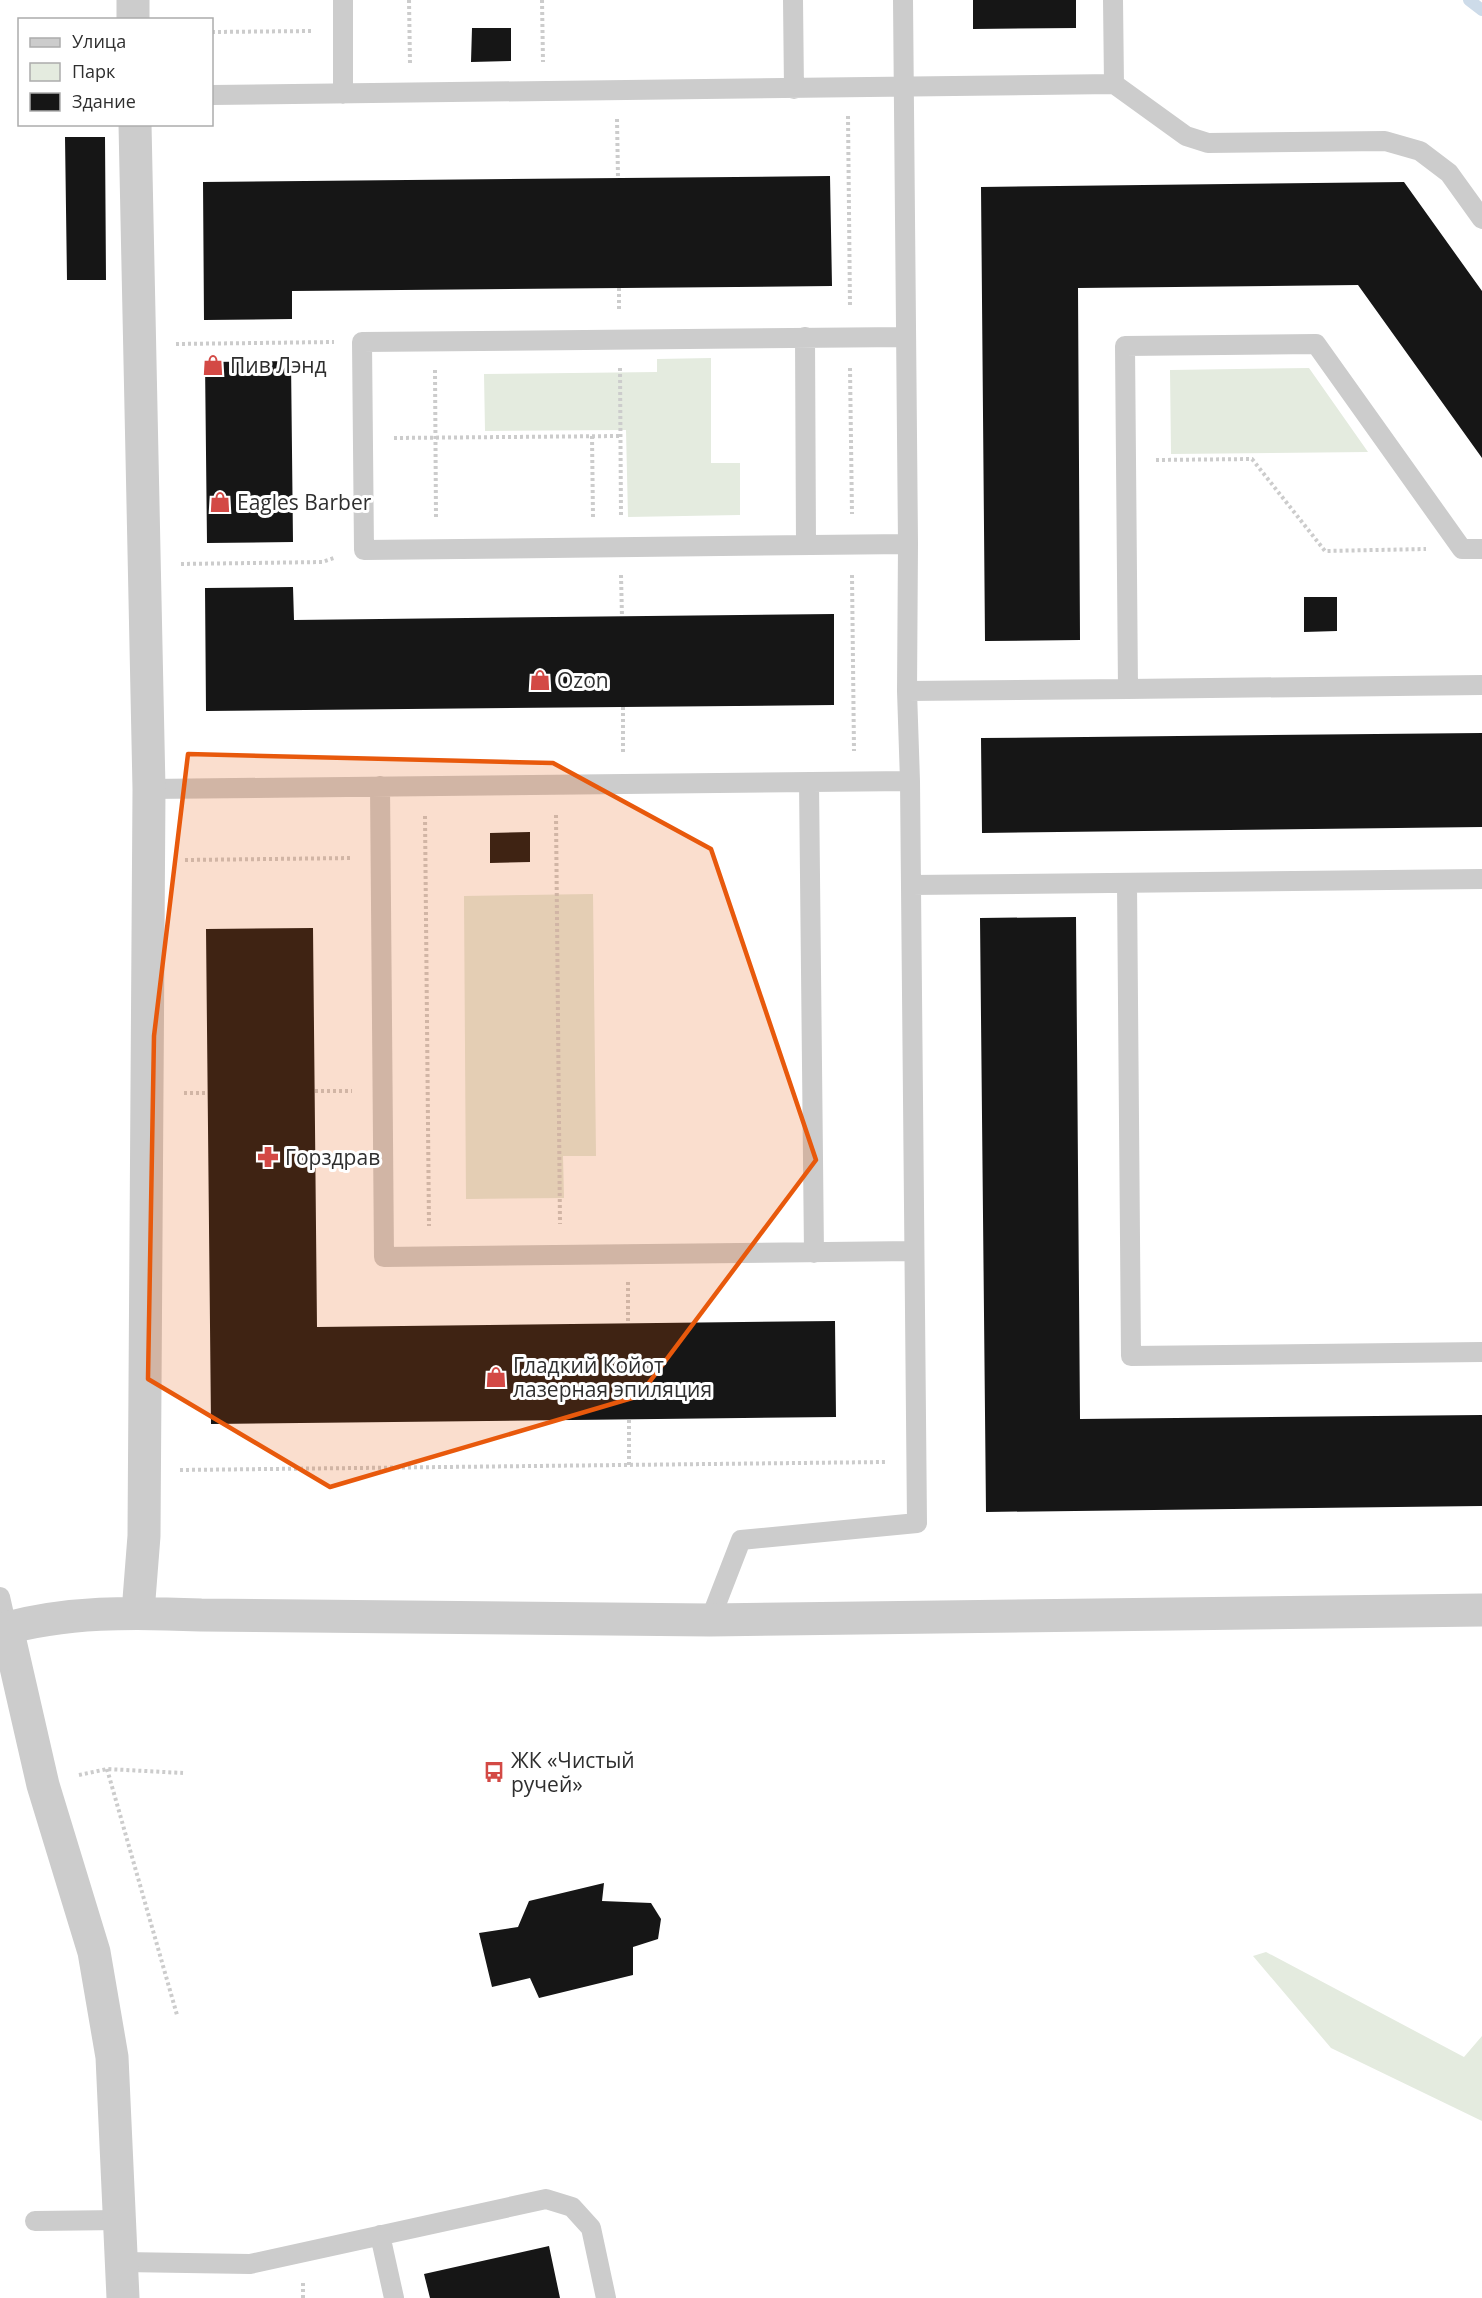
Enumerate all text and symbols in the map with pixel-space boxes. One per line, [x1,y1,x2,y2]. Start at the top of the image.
legend [18,18,213,126]
text: Улица [72,29,126,53]
text: Парк [72,59,116,83]
text: Здание [72,89,136,113]
place label: Пив Лэнд [230,351,327,379]
shop icon: Пив Лэнд [201,353,225,377]
place label: Eagles Barber [237,488,372,516]
shop icon: Eagles Barber [208,490,232,514]
place label: Ozon [557,666,609,694]
shop icon: Ozon [528,668,552,692]
place label: Горздрав [285,1143,380,1171]
pharmacy icon: Горздрав [256,1145,280,1169]
place label: Гладкий Койот лазерная эпиляция [513,1351,712,1403]
shop icon: Гладкий Койот лазерная эпиляция [484,1365,508,1389]
place label: ЖК «Чистый ручей» [511,1746,635,1798]
bus stop icon: ЖК «Чистый ручей» [482,1760,506,1784]

